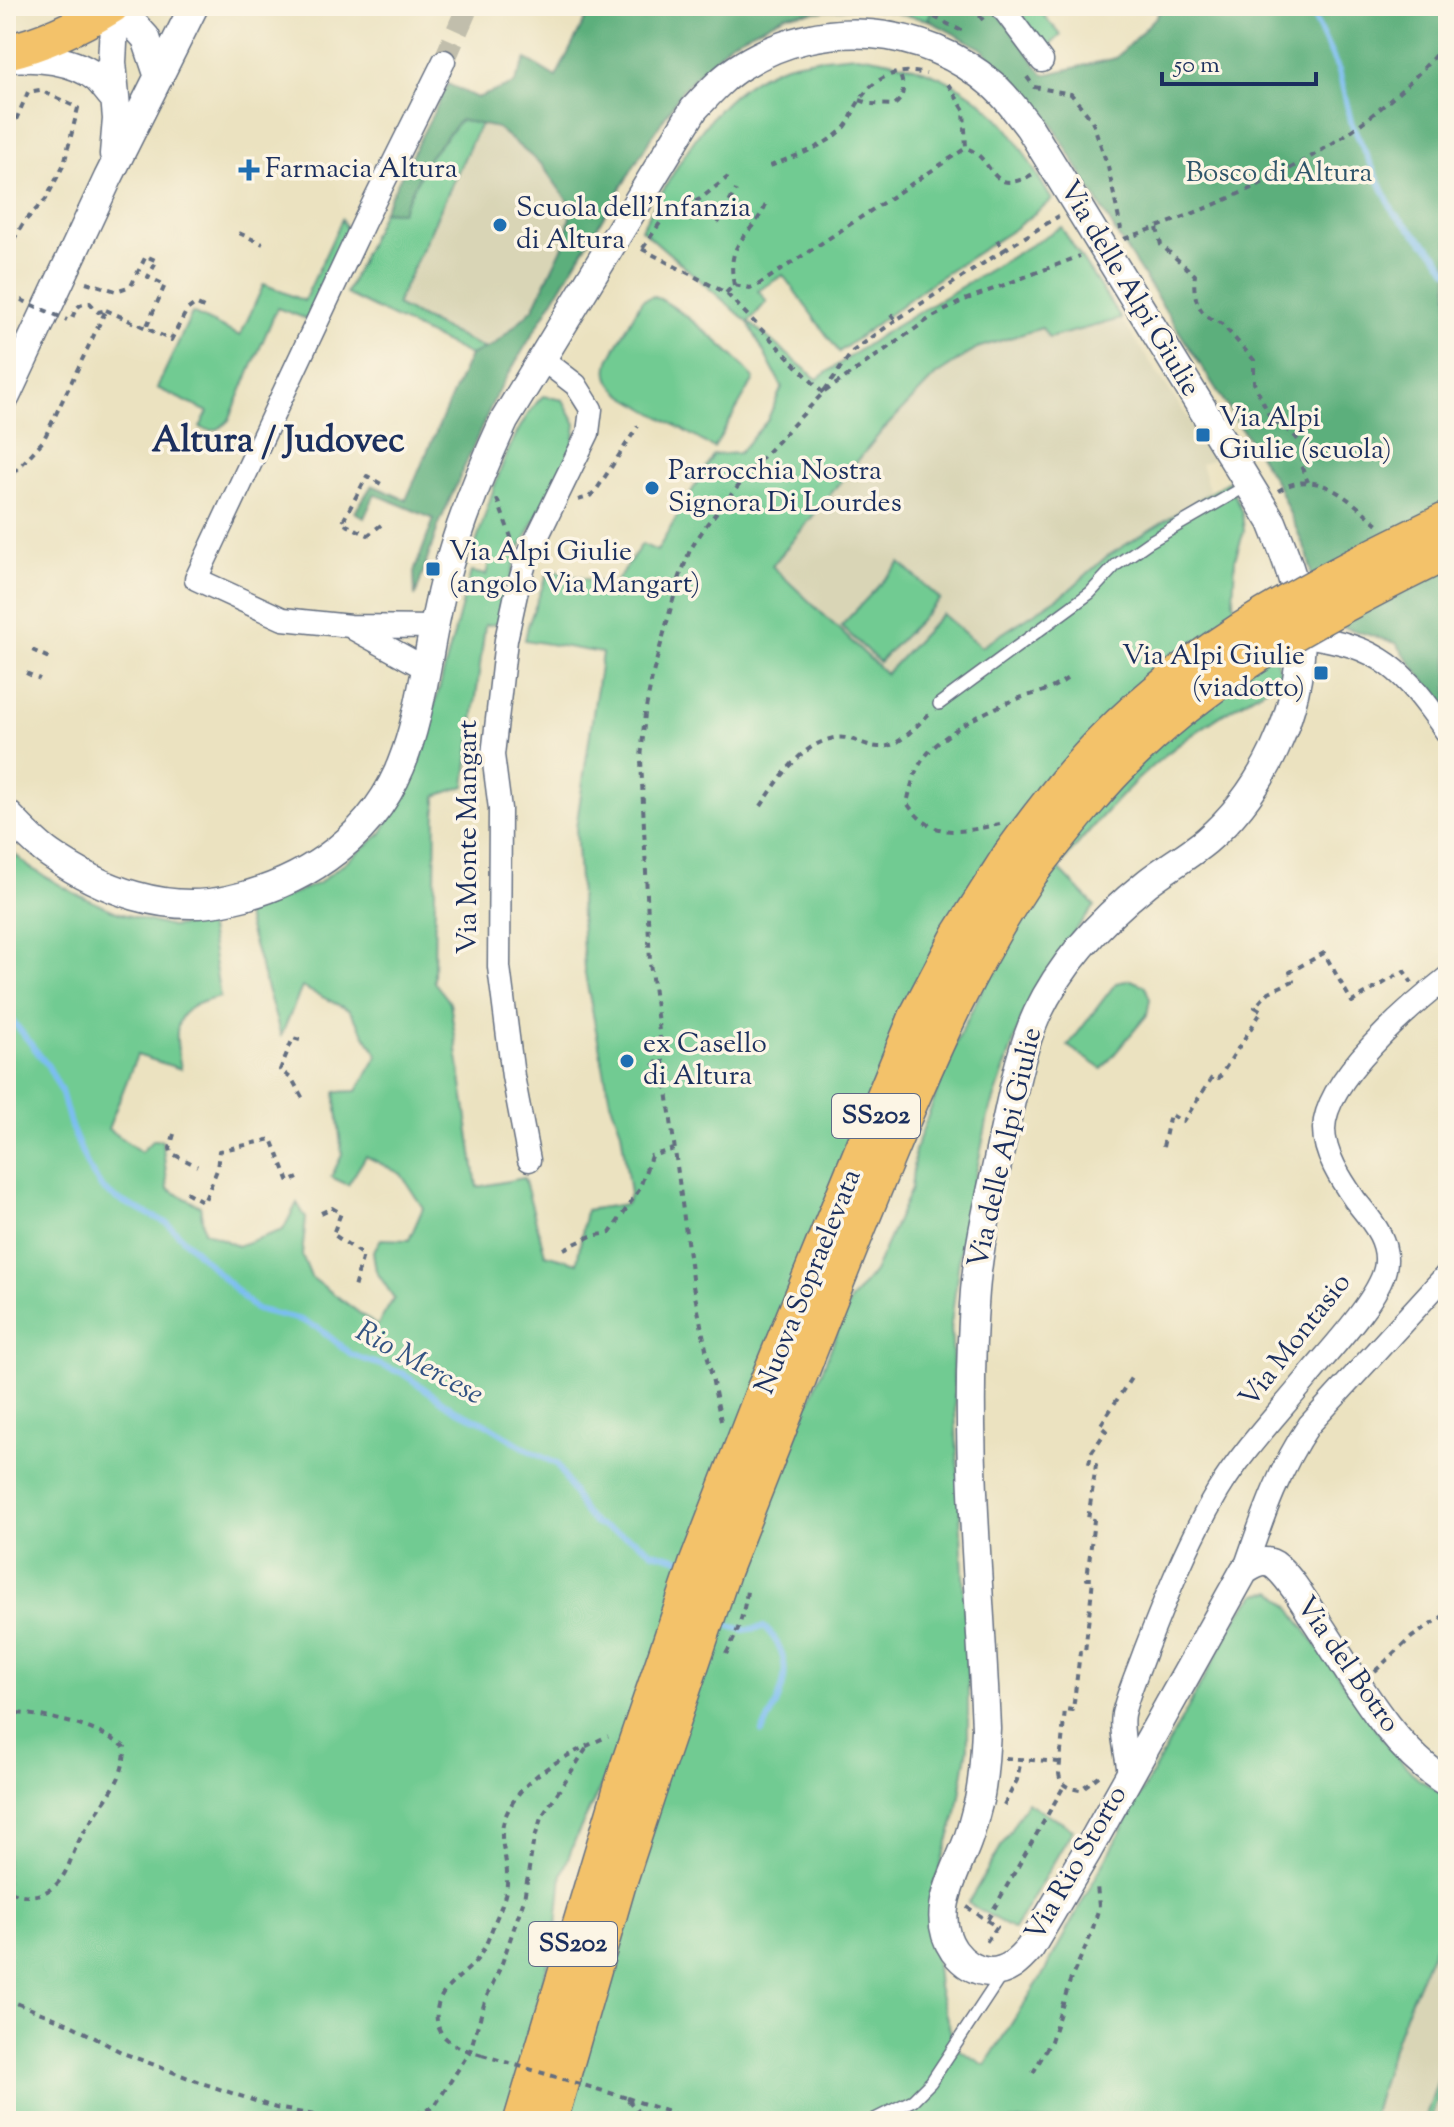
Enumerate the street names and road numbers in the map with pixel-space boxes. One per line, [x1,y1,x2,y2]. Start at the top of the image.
street label: Via delle Alpi Giulie [1049,173,1209,405]
street label: Via Monte Mangart [449,719,489,954]
street label: Via delle Alpi Giulie [959,1024,1053,1272]
road number: SS202 [832,1094,920,1138]
street label: Nuova Sopraelevata [746,1163,872,1401]
street label: Via Montasio [1231,1265,1361,1417]
street label: Via del Botro [1285,1589,1409,1741]
street label: Via Rio Storto [1016,1779,1138,1949]
road number: SS202 [529,1922,617,1966]

